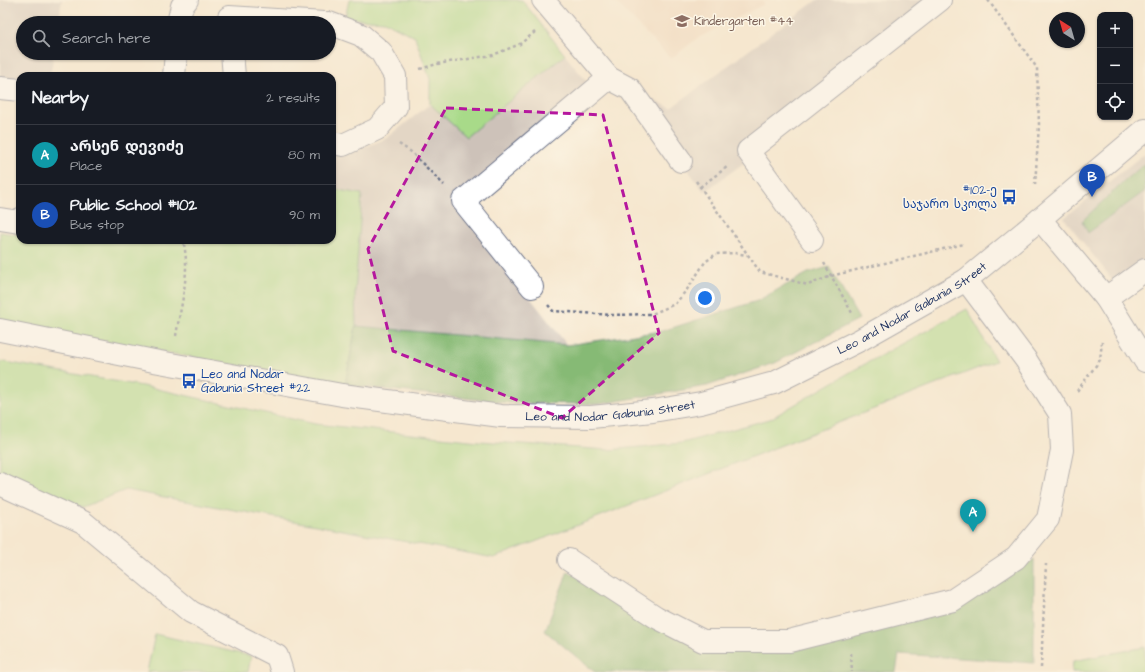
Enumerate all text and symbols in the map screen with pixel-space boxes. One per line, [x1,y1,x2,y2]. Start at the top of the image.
school or university icon: Kindergarten #44 [673,12,691,30]
north arrow [1049,12,1085,48]
map controls [1097,12,1133,120]
button: + [1097,12,1133,48]
place label: Kindergarten #44 [694,13,793,31]
search box [16,16,336,60]
icon: search [30,27,52,49]
text: Search here [62,28,151,49]
button: − [1097,48,1133,84]
button: locate [1097,84,1133,120]
text: Nearby [32,86,89,110]
text: 2 results [266,89,320,107]
text: არსენ დევიძე [70,136,184,157]
text: A [41,146,49,164]
text: 80 m [288,146,320,164]
text: Place [70,157,102,175]
pin: B [1079,164,1105,197]
place label: #102-ე საჯარო სკოლა [903,182,997,213]
bus stop icon: #102-ე საჯარო სკოლა [1000,188,1018,206]
text: Public School #102 [70,195,197,216]
text: B [40,206,50,224]
text: 90 m [289,206,320,224]
text: Bus stop [70,216,124,234]
street label: Leo and Nodar Gabunia Street [834,258,990,359]
your location [695,288,715,308]
place label: Leo and Nodar Gabunia Street #22 [201,366,310,397]
bus stop icon: Leo and Nodar Gabunia Street #22 [180,372,198,390]
street label: Leo and Nodar Gabunia Street [525,396,696,426]
pin: A [960,499,986,532]

